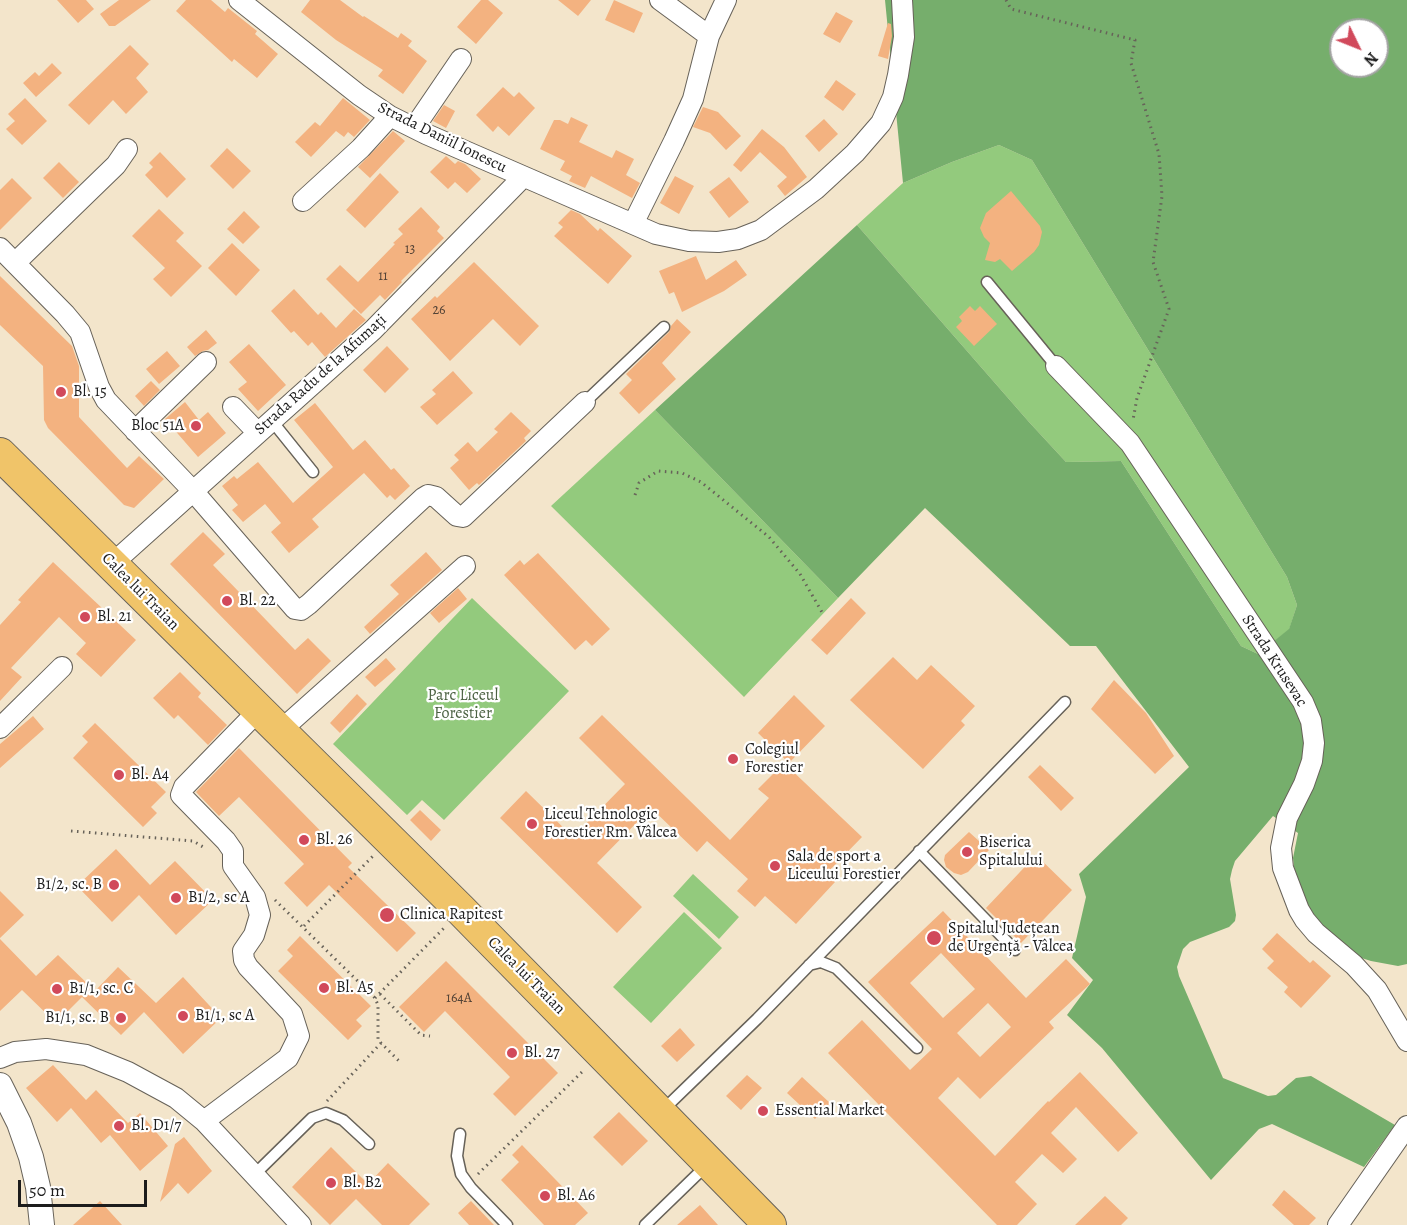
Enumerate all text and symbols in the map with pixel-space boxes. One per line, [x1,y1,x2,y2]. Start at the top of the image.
north arrow [1329,18,1389,78]
text: N [1359,47,1383,71]
street label: Strada Daniil Ionescu [374,98,510,178]
house number: 13 [405,242,415,258]
house number: 11 [378,269,388,285]
house number: 26 [432,303,446,319]
street label: Strada Radu de la Afumați [251,311,391,439]
place label: Bl. 15 [73,382,107,402]
marker: Bl. 15 [54,385,68,399]
place label: Bloc 51A [131,416,184,436]
marker: Bloc 51A [189,419,203,433]
street label: Calea lui Traian [97,549,183,635]
place label: Bl. 22 [239,591,276,611]
marker: Bl. 22 [220,594,234,608]
place label: Bl. 21 [97,607,132,627]
marker: Bl. 21 [78,610,92,624]
street label: Strada Krusevac [1237,611,1311,711]
park label: Parc Liceul Forestier [428,686,498,724]
place label: Colegiul Forestier [745,740,803,778]
marker: Colegiul Forestier [726,752,740,766]
place label: Bl. A4 [131,765,169,785]
marker: Bl. A4 [112,768,126,782]
place label: Liceul Tehnologic Forestier Rm. Vâlcea [544,805,677,843]
marker: Liceul Tehnologic Forestier Rm. Vâlcea [525,817,539,831]
place label: Bl. 26 [316,830,352,850]
marker: Bl. 26 [297,833,311,847]
place label: Biserica Spitalului [979,833,1043,871]
marker: Biserica Spitalului [960,845,974,859]
place label: Sala de sport a Liceului Forestier [787,847,900,885]
marker: Sala de sport a Liceului Forestier [768,859,782,873]
place label: B1/2, sc. B [36,875,102,895]
marker: B1/2, sc. B [107,878,121,892]
place label: B1/2, sc A [188,888,249,908]
marker: B1/2, sc A [169,891,183,905]
place label: Clinica Rapitest [400,905,503,925]
marker: Clinica Rapitest [378,906,396,924]
place label: Spitalul Județean de Urgență - Vâlcea [948,919,1074,957]
marker: Spitalul Județean de Urgență - Vâlcea [925,929,943,947]
street label: Calea lui Traian [483,933,569,1019]
place label: Bl. A5 [336,978,374,998]
place label: B1/1, sc. C [69,979,133,999]
marker: Bl. A5 [317,981,331,995]
marker: B1/1, sc. C [50,982,64,996]
house number: 164A [446,991,472,1007]
place label: B1/1, sc A [195,1006,254,1026]
place label: B1/1, sc. B [45,1008,109,1028]
marker: B1/1, sc A [176,1009,190,1023]
marker: B1/1, sc. B [114,1011,128,1025]
place label: Bl. 27 [524,1043,560,1063]
marker: Bl. 27 [505,1046,519,1060]
place label: Essential Market [775,1101,885,1121]
marker: Essential Market [756,1104,770,1118]
place label: Bl. D1/7 [131,1116,181,1136]
marker: Bl. D1/7 [112,1119,126,1133]
scale bar [21,1168,150,1206]
place label: Bl. B2 [343,1173,382,1193]
marker: Bl. B2 [324,1176,338,1190]
text: 50 m [29,1178,65,1202]
place label: Bl. A6 [557,1186,595,1206]
marker: Bl. A6 [538,1189,552,1203]

